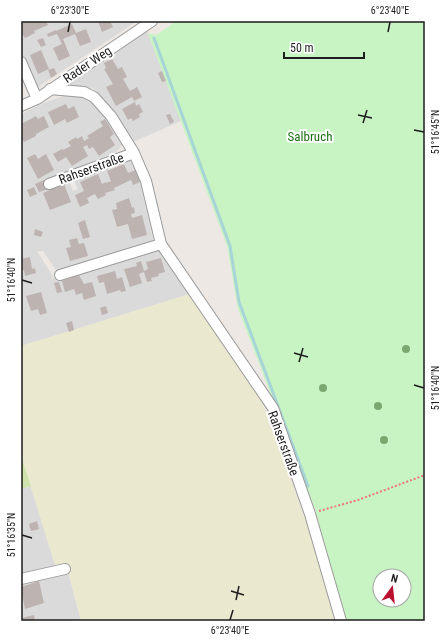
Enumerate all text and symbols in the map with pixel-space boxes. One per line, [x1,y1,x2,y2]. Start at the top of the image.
text: 6°23'30"E [51,5,89,16]
text: 6°23'40"E [371,5,409,16]
scale bar [284,34,364,60]
text: 50 m [290,41,314,55]
street label: Rader Weg [60,43,114,86]
text: 51°16'45"N [430,110,441,154]
park label: Salbruch [288,129,332,144]
street label: Rahserstraße [57,150,126,187]
text: 51°16'40"N [6,258,17,302]
text: 51°16'40"N [430,366,441,410]
street label: Rahserstraße [265,409,302,478]
text: 51°16'35"N [6,513,17,557]
north arrow [372,568,412,608]
text: N [390,572,400,586]
text: 6°23'40"E [211,625,249,636]

